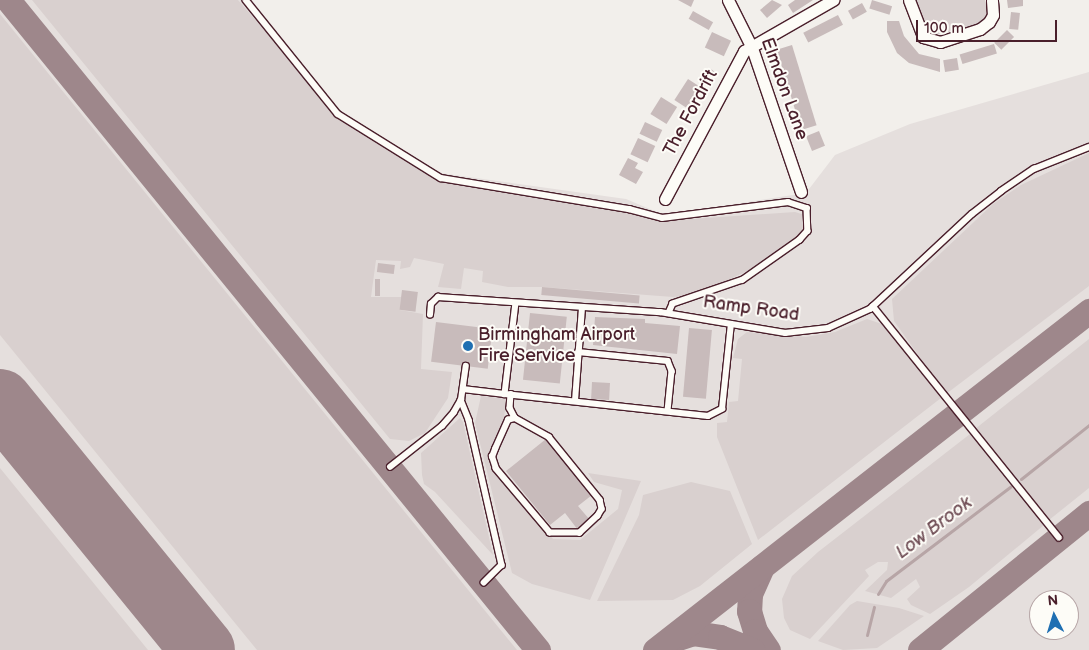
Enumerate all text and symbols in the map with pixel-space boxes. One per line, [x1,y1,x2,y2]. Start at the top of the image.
scale bar [919,10,1060,42]
text: 100 m [924,19,964,38]
street label: Elmdon Lane [756,35,812,143]
street label: The Fordrift [659,66,723,160]
street label: Ramp Road [702,292,800,326]
place label: Birmingham Airport Fire Service [478,325,635,368]
marker: Birmingham Airport Fire Service [462,340,474,352]
water label: Low Brook [891,492,977,564]
north arrow [1029,590,1079,640]
text: N [1047,592,1059,609]

